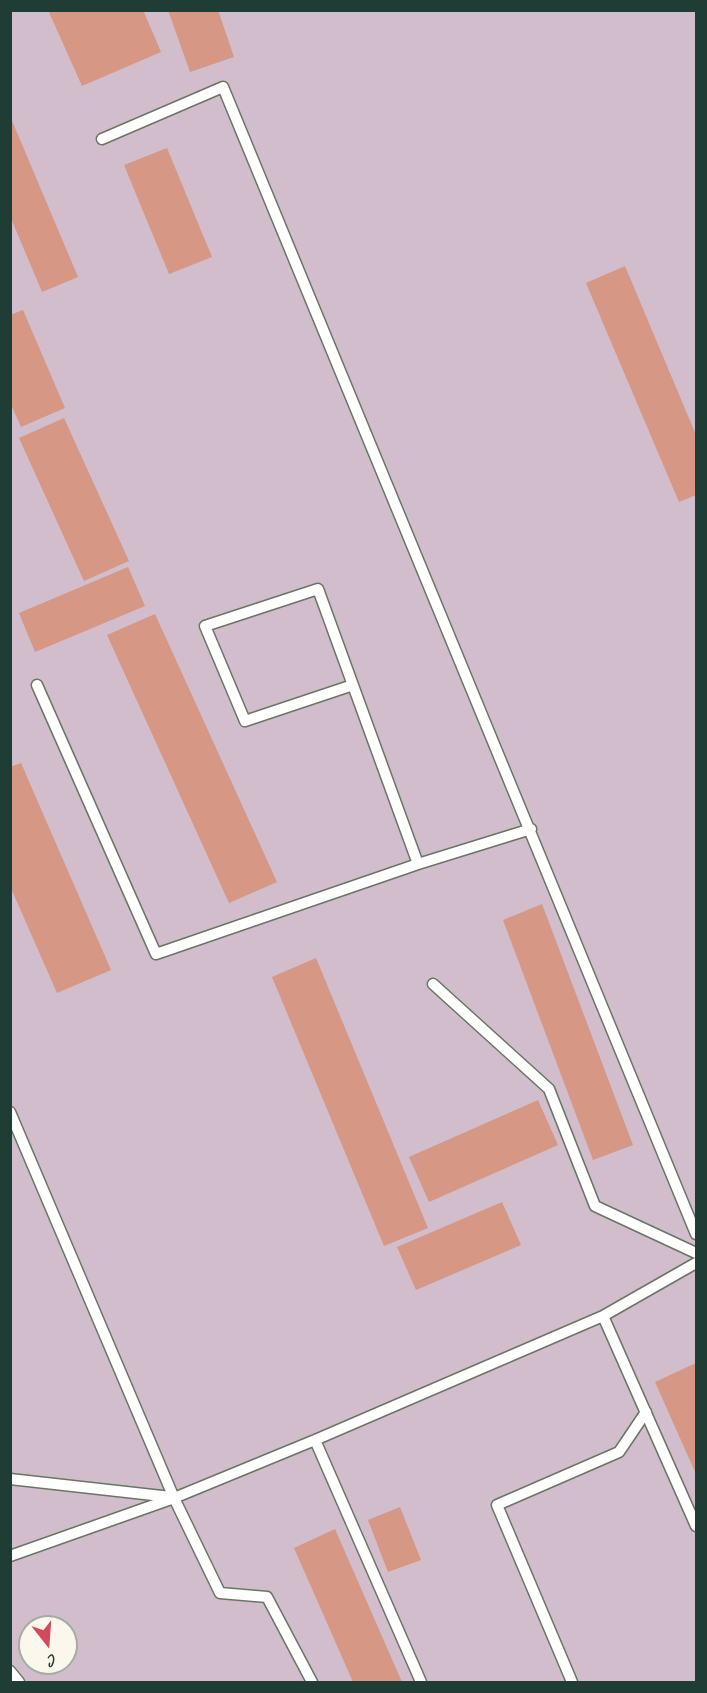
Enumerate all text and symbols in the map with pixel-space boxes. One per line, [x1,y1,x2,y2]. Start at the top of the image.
north arrow [18,1615,78,1675]
text: С [46,1650,59,1671]

